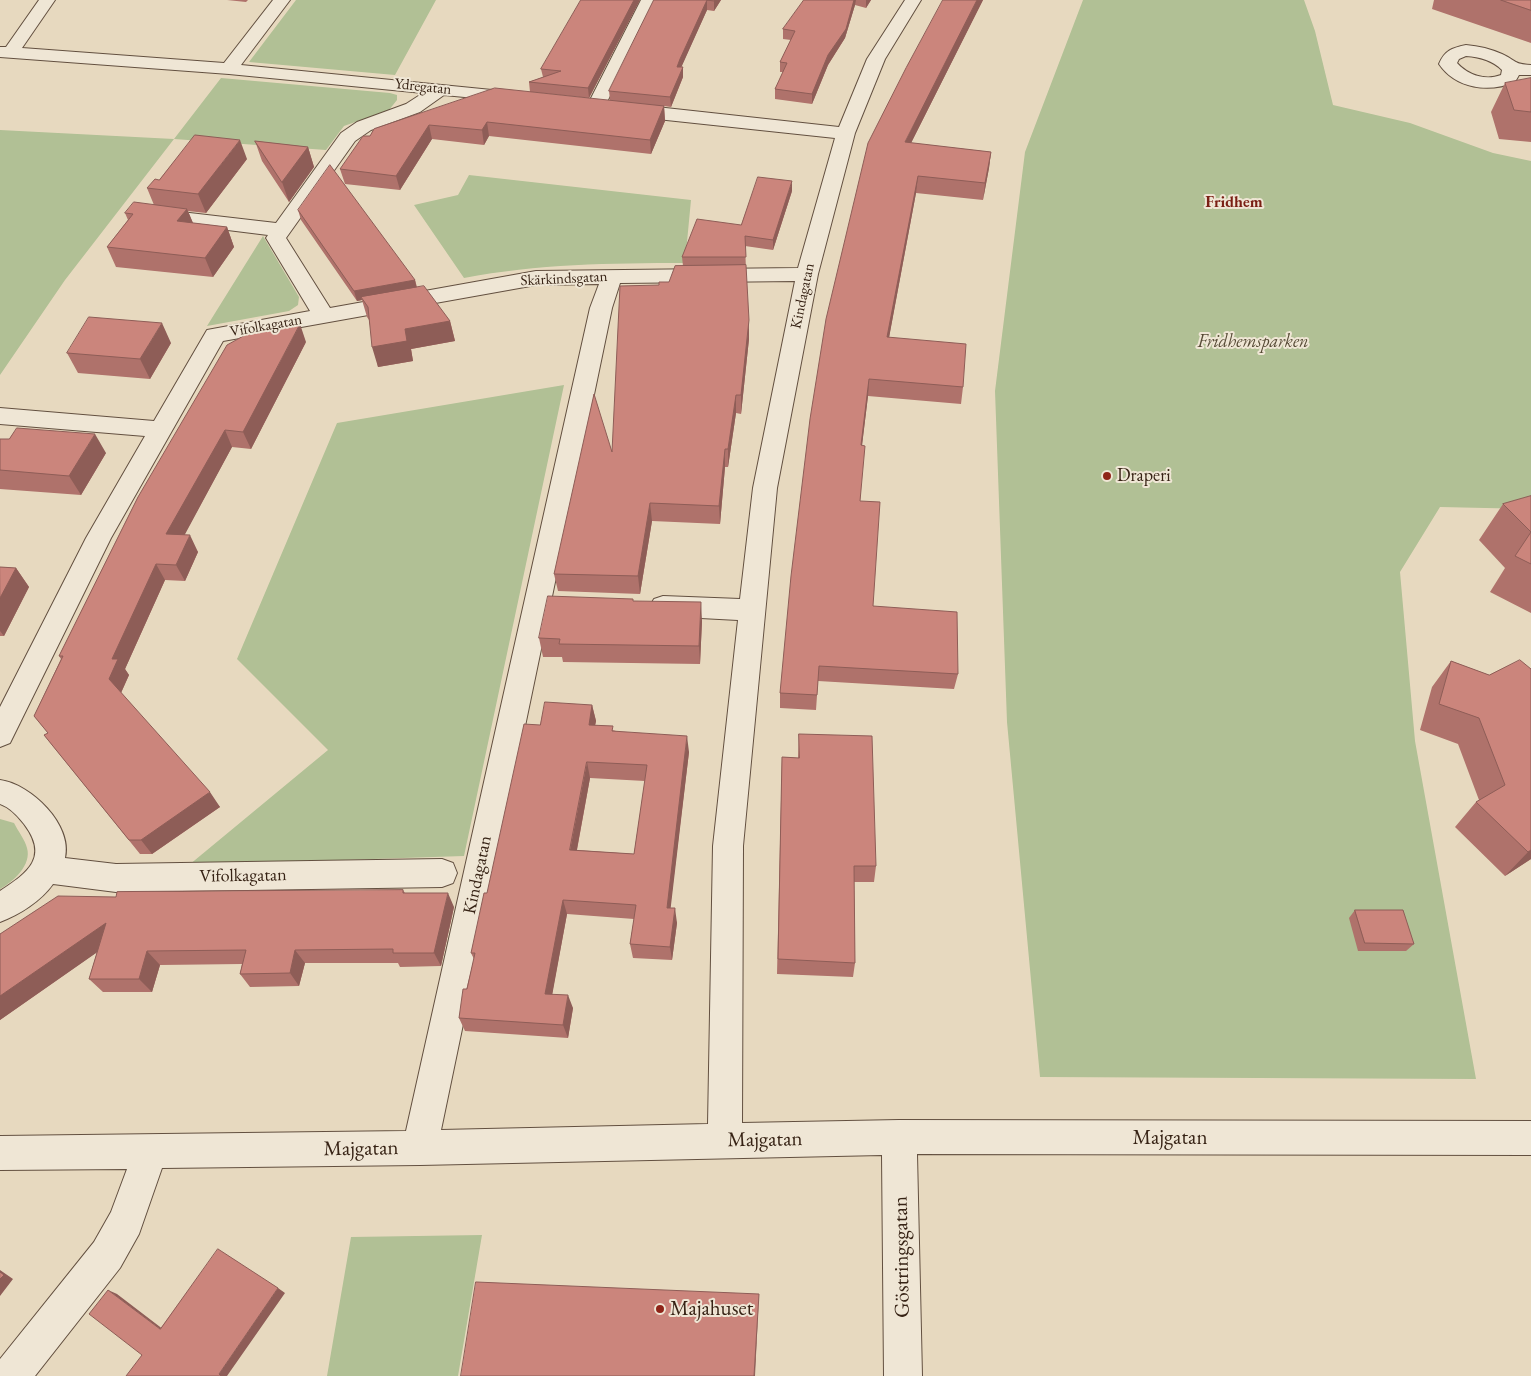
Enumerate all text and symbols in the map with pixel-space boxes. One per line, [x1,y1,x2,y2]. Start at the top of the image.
street label: Ydregatan [394,75,452,99]
district label: Fridhem [1205,193,1263,213]
street label: Kindagatan [787,262,819,330]
street label: Skärkindsgatan [520,268,608,290]
street label: Vifolkagatan [229,311,303,341]
park label: Fridhemsparken [1197,331,1309,353]
place label: Draperi [1117,465,1171,487]
marker: Draperi [1101,470,1113,482]
street label: Kindagatan [459,834,497,916]
street label: Vifolkagatan [199,864,287,888]
street label: Majgatan [1133,1125,1207,1151]
street label: Majgatan [727,1127,803,1153]
street label: Majgatan [323,1136,399,1162]
street label: Göstringsgatan [888,1196,916,1318]
place label: Majahuset [670,1296,753,1322]
marker: Majahuset [654,1303,666,1315]

